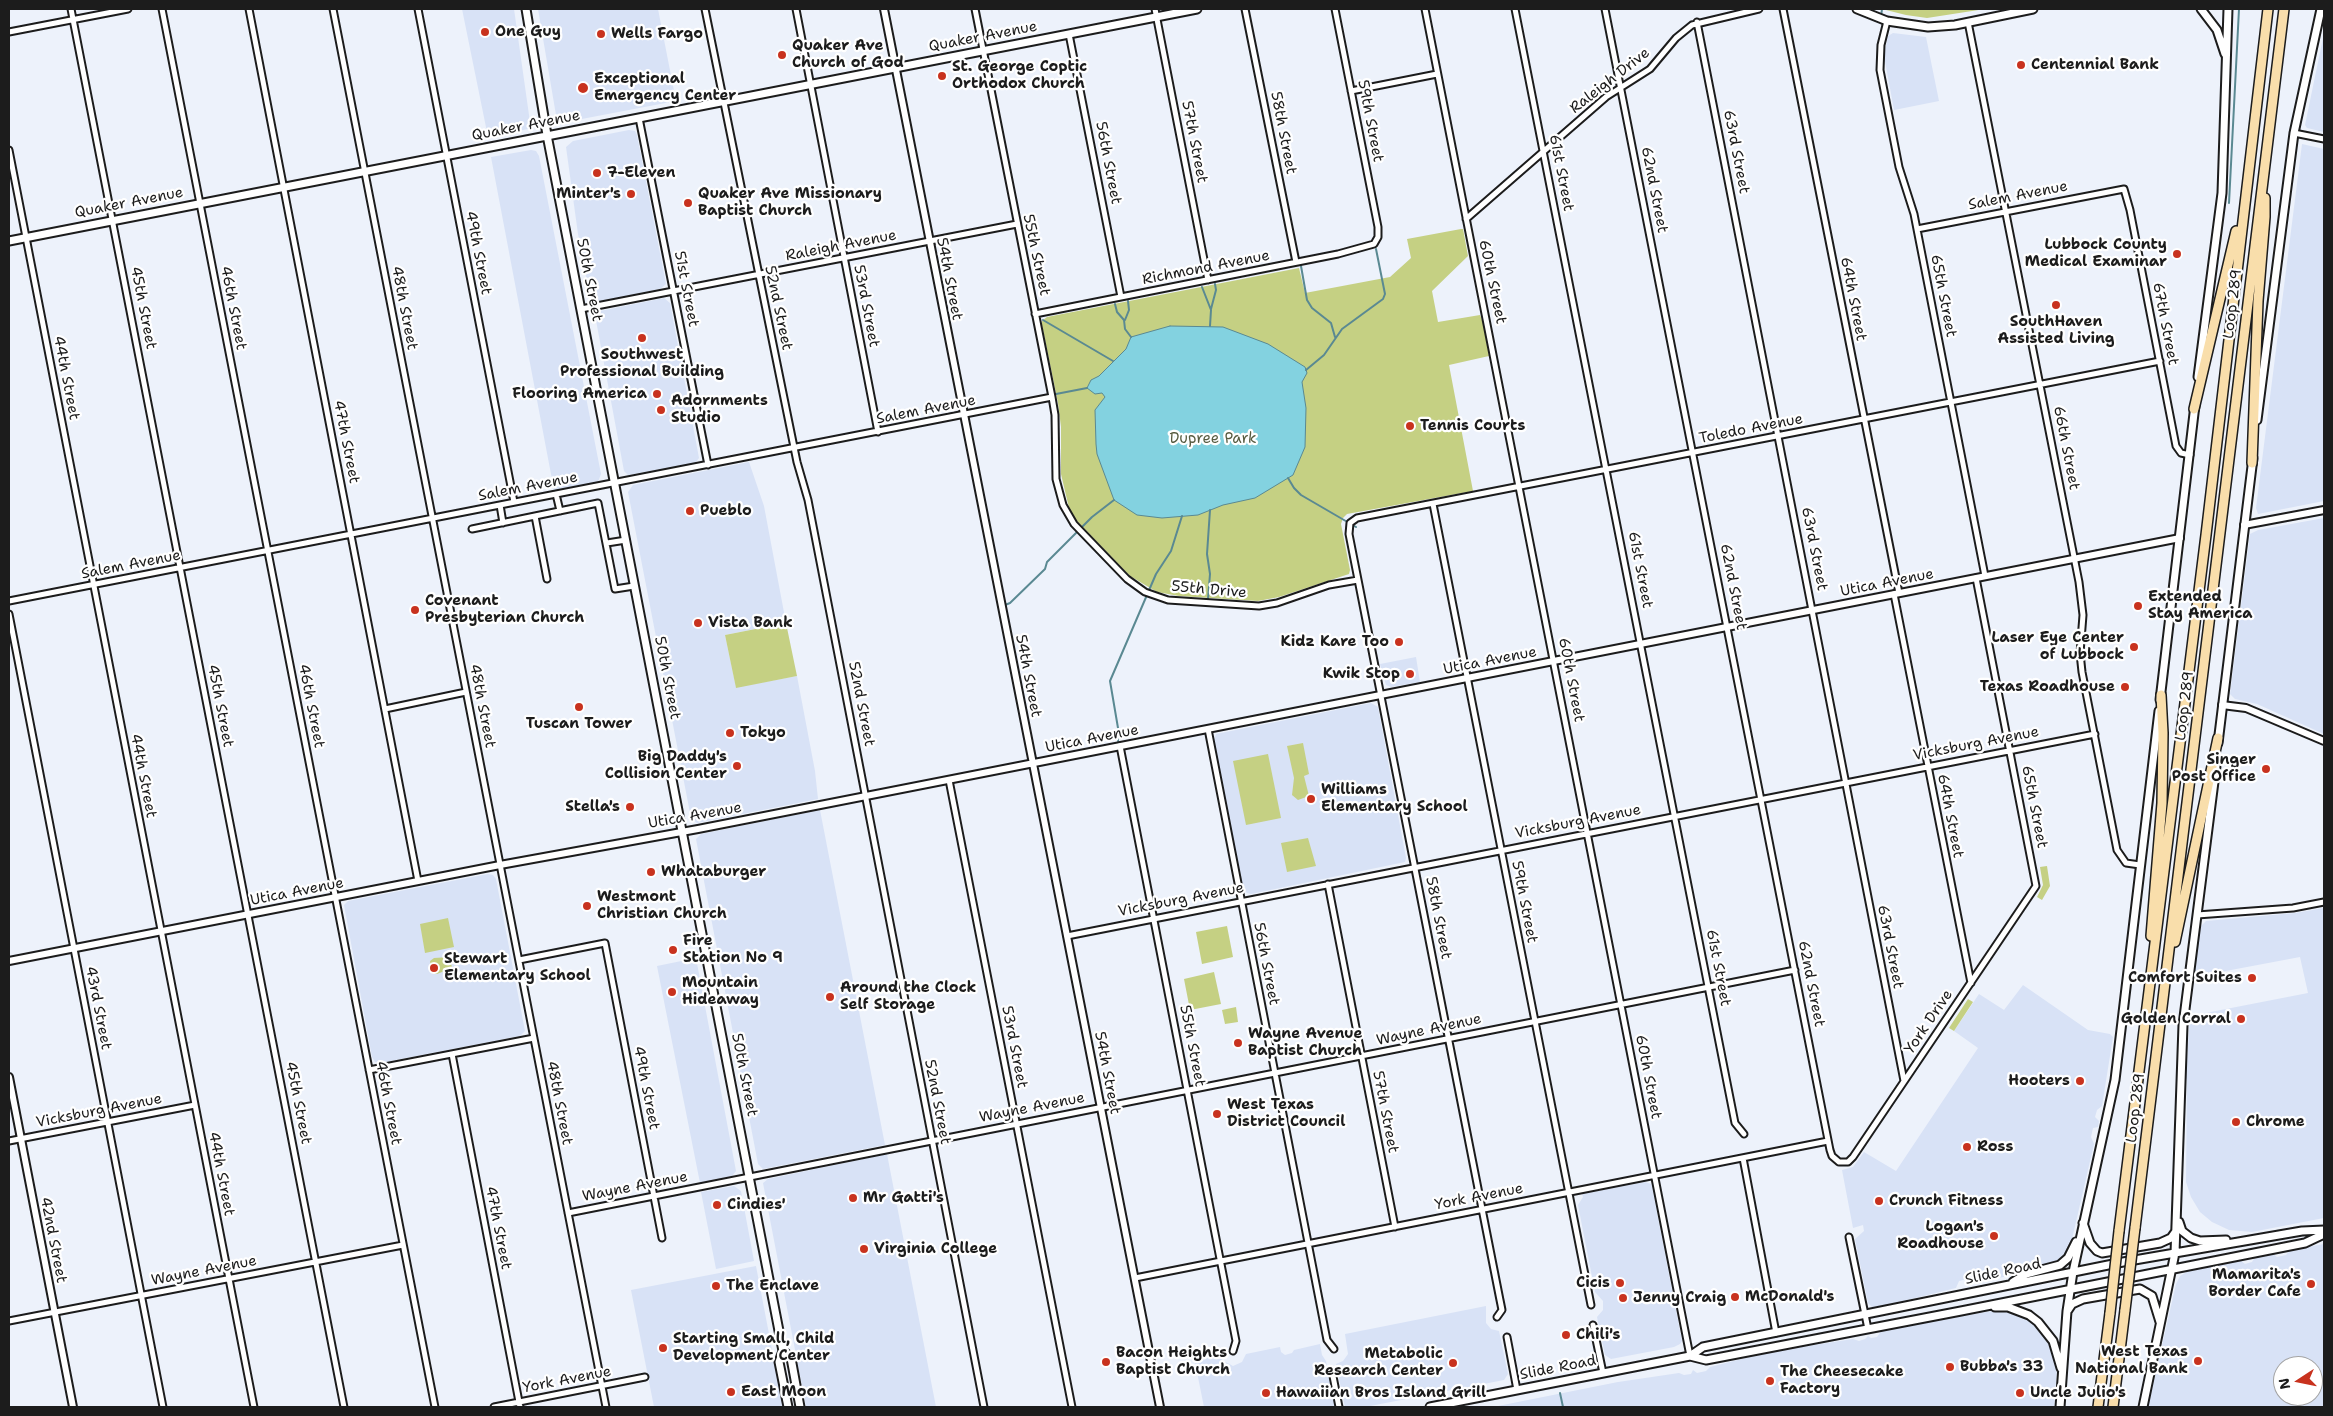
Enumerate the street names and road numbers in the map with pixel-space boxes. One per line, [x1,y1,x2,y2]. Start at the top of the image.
street label: Quaker Avenue [927,18,1039,56]
street label: Raleigh Drive [1566,44,1654,118]
street label: 59th Street [1353,78,1387,164]
street label: 58th Street [1266,90,1300,176]
street label: 57th Street [1177,99,1211,185]
street label: Quaker Avenue [470,107,582,145]
street label: 63rd Street [1719,109,1753,195]
street label: 56th Street [1091,120,1125,206]
street label: 61st Street [1545,133,1577,213]
street label: 62nd Street [1637,145,1671,235]
street label: Salem Avenue [1967,178,2069,214]
street label: Quaker Avenue [73,184,185,222]
street label: 49th Street [461,210,495,296]
street label: 55th Street [1019,213,1053,297]
street label: Raleigh Avenue [784,226,898,266]
street label: 54th Street [932,236,966,322]
street label: 50th Street [572,237,606,323]
street label: 60th Street [1474,238,1510,326]
street label: Richmond Avenue [1141,247,1271,289]
street label: 51st Street [670,249,702,329]
street label: 65th Street [1926,253,1960,339]
street label: 64th Street [1836,255,1870,343]
street label: 53rd Street [849,263,883,349]
street label: 46th Street [216,264,250,352]
street label: 48th Street [387,264,421,352]
street label: 52nd Street [760,264,796,352]
street label: 45th Street [126,265,160,351]
street label: Loop 289 [2220,268,2246,340]
street label: 67th Street [2148,281,2182,367]
street label: 44th Street [49,334,83,422]
street label: Salem Avenue [875,392,977,428]
street label: 47th Street [329,399,363,485]
street label: 66th Street [2049,404,2083,492]
street label: Toledo Avenue [1697,410,1805,448]
street label: Salem Avenue [477,469,579,505]
street label: 63rd Street [1797,506,1831,592]
street label: 61st Street [1624,530,1656,610]
street label: 62nd Street [1716,542,1750,632]
street label: Salem Avenue [80,547,182,583]
street label: Utica Avenue [1839,565,1935,601]
street label: 55th Drive [1171,578,1247,602]
street label: 54th Street [1011,633,1045,719]
street label: 50th Street [650,635,684,721]
street label: 60th Street [1554,636,1588,724]
street label: Utica Avenue [1442,643,1538,679]
street label: 52nd Street [844,660,878,748]
street label: 46th Street [294,662,328,750]
street label: 48th Street [465,662,499,750]
street label: 45th Street [203,663,237,749]
street label: Loop 289 [2172,670,2198,742]
street label: Utica Avenue [1044,721,1140,757]
street label: Vicksburg Avenue [1911,723,2041,765]
street label: 44th Street [126,732,160,820]
street label: 65th Street [2017,764,2051,850]
street label: 64th Street [1933,772,1967,860]
street label: Utica Avenue [647,799,743,833]
street label: Vicksburg Avenue [1513,801,1643,843]
street label: 59th Street [1507,859,1541,945]
street label: Utica Avenue [249,874,345,910]
street label: 58th Street [1421,875,1455,961]
street label: Vicksburg Avenue [1116,879,1246,921]
street label: 63rd Street [1873,904,1907,990]
street label: 56th Street [1249,921,1283,1007]
street label: 61st Street [1702,928,1734,1008]
street label: 62nd Street [1794,939,1828,1029]
street label: 43rd Street [81,965,115,1051]
street label: York Drive [1901,986,1957,1058]
street label: 53rd Street [997,1004,1031,1090]
street label: 55th Street [1175,1004,1209,1088]
street label: Wayne Avenue [1375,1010,1483,1050]
street label: 54th Street [1090,1030,1124,1116]
street label: 50th Street [727,1032,761,1118]
street label: 60th Street [1631,1033,1665,1121]
street label: 49th Street [629,1045,663,1131]
street label: 52nd Street [920,1058,954,1146]
street label: 46th Street [371,1059,405,1147]
street label: 48th Street [542,1059,576,1147]
street label: 45th Street [281,1060,315,1146]
street label: 57th Street [1368,1069,1402,1155]
street label: Loop 289 [2123,1072,2149,1144]
street label: Wayne Avenue [978,1089,1086,1127]
street label: Vicksburg Avenue [34,1090,164,1132]
street label: 44th Street [204,1130,238,1218]
street label: Wayne Avenue [581,1168,689,1206]
street label: York Avenue [1433,1180,1525,1214]
street label: 47th Street [481,1185,515,1271]
street label: 42nd Street [36,1195,70,1285]
street label: Wayne Avenue [150,1252,258,1290]
street label: Slide Road [1963,1255,2043,1289]
street label: Slide Road [1518,1352,1598,1384]
street label: York Avenue [521,1363,613,1397]

